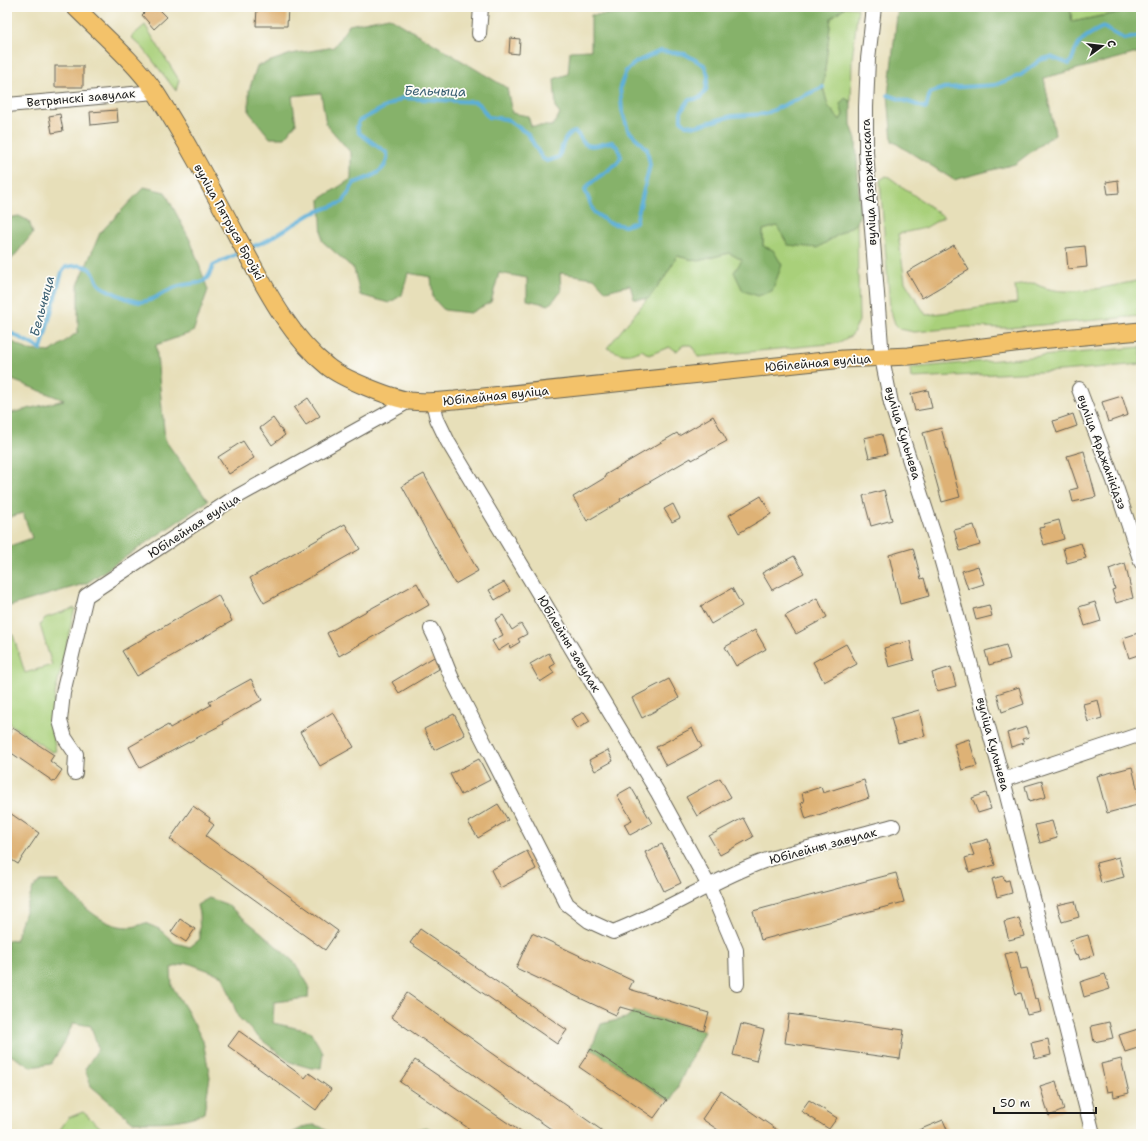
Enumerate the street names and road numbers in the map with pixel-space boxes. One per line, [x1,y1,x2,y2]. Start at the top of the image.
street label: Ветрынскі завулак [26,85,137,111]
street label: вуліца Дзяржынскага [858,118,880,246]
street label: вуліца Пятруся Броўкі [190,161,268,283]
street label: Юбілейная вуліца [764,350,872,376]
street label: Юбілейная вуліца [442,382,550,410]
street label: вуліца Кульнева [881,385,925,482]
street label: вуліца Арджанікідзэ [1074,392,1130,512]
street label: Юбілейная вуліца [145,490,243,562]
street label: Юбілейны завулак [534,593,605,696]
street label: вуліца Кульнева [973,695,1013,793]
street label: Юбілейны завулак [768,824,879,868]

